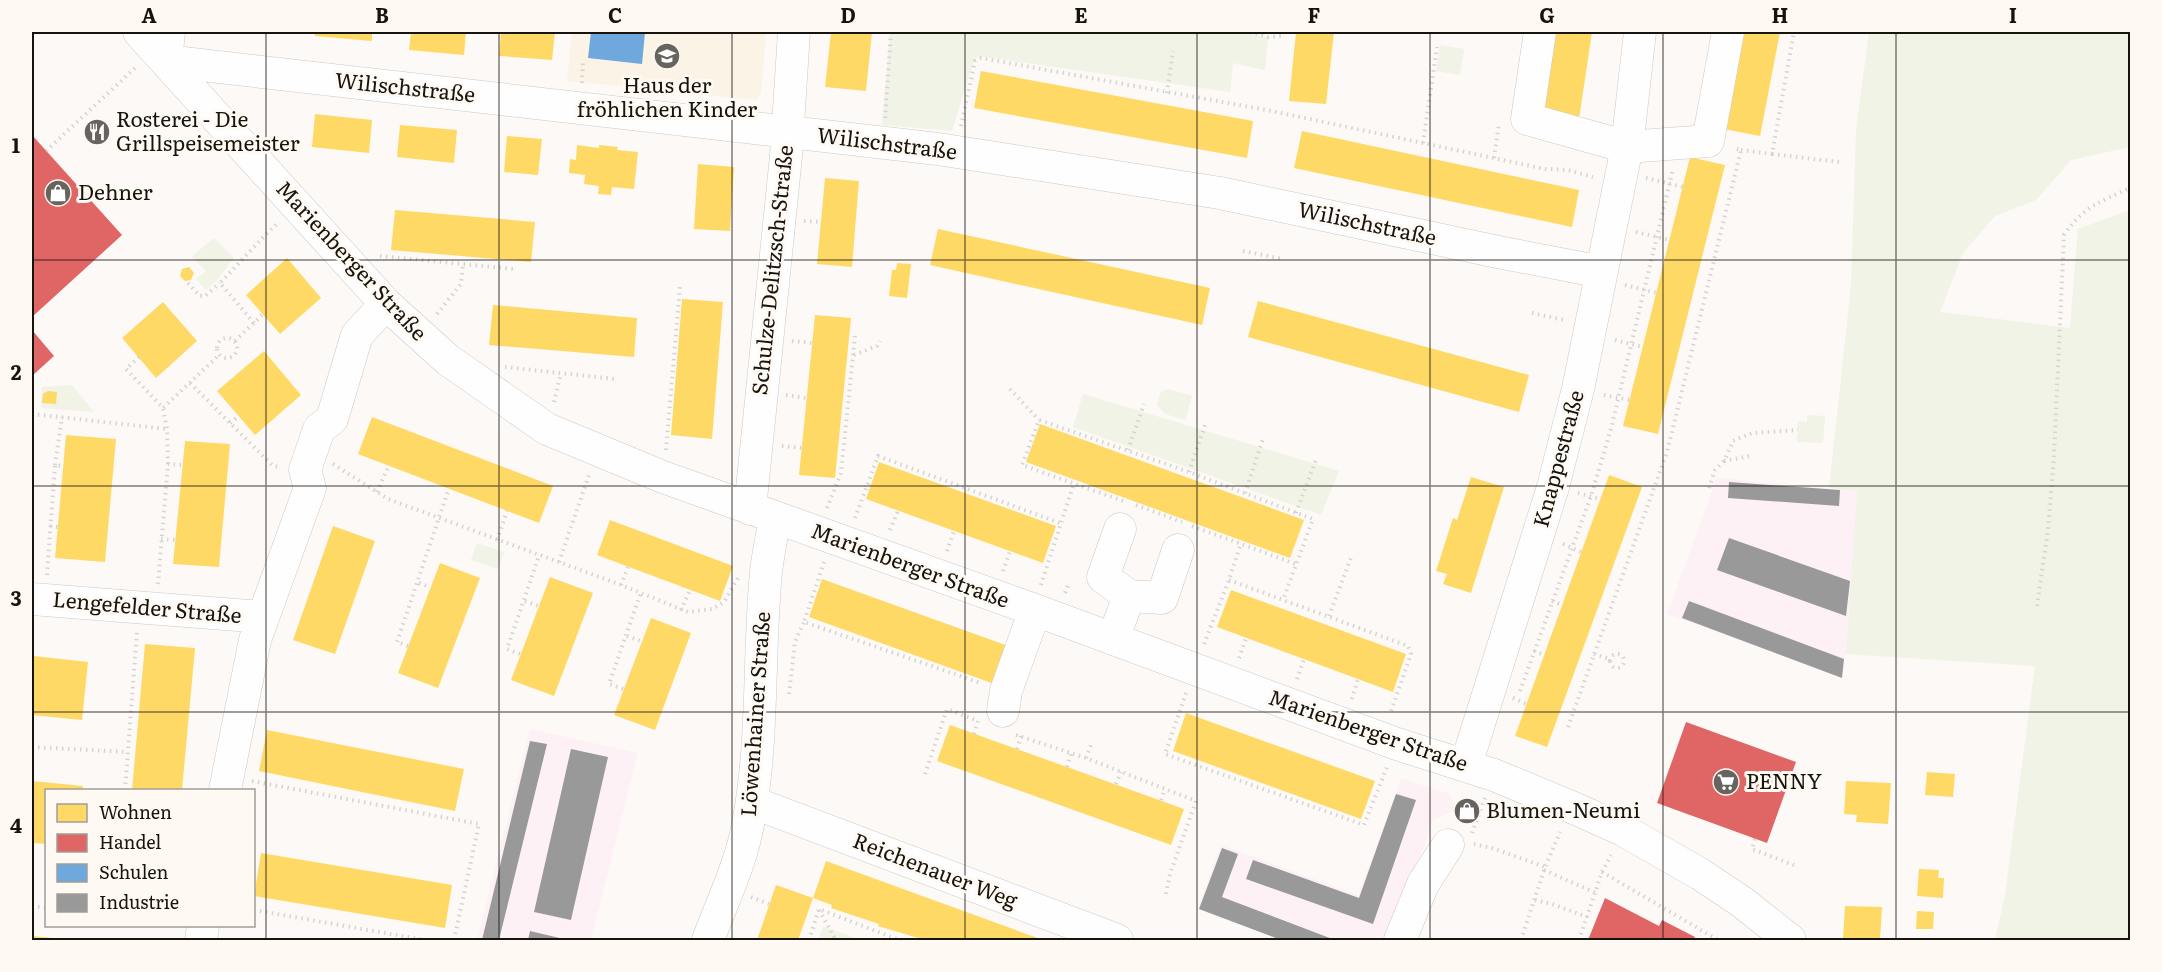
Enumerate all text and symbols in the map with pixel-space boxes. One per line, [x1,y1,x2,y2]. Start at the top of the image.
text: A [141,0,157,29]
text: B [375,0,389,29]
text: C [608,0,622,29]
text: D [840,0,856,29]
text: E [1074,0,1088,29]
text: F [1308,0,1321,29]
text: G [1539,0,1555,29]
text: H [1772,0,1788,29]
text: I [2009,0,2017,29]
school or university icon: Haus der fröhlichen Kinder [652,41,682,71]
street label: Wilischstraße [334,63,477,108]
place label: Haus der fröhlichen Kinder [577,68,757,123]
place label: Rosterei - Die Grillspeisemeister [116,102,300,157]
restaurant icon: Rosterei - Die Grillspeisemeister [82,117,112,147]
street label: Wilischstraße [816,118,959,165]
text: 1 [12,129,20,159]
street label: Schulze-Delitzsch-Straße [742,143,799,396]
street label: Marienberger Straße [270,172,435,346]
place label: Dehner [78,175,153,206]
shop icon: Dehner [43,178,73,208]
street label: Wilischstraße [1295,192,1440,251]
text: 2 [11,356,22,386]
street label: Knappestraße [1523,386,1590,530]
street label: Marienberger Straße [807,513,1014,614]
text: 3 [10,582,22,612]
street label: Lengefelder Straße [51,582,243,629]
street label: Löwenhainer Straße [731,610,776,817]
street label: Marienberger Straße [1265,680,1473,777]
place label: PENNY [1746,764,1822,795]
supermarket icon: PENNY [1711,767,1741,797]
legend [45,789,255,927]
place label: Blumen-Neumi [1486,793,1640,824]
shop icon: Blumen-Neumi [1452,796,1482,826]
text: Wohnen [99,798,172,825]
text: 4 [10,809,22,839]
street label: Reichenauer Weg [849,823,1023,914]
text: Handel [99,828,161,855]
text: Schulen [99,858,169,885]
text: Industrie [99,888,179,915]

